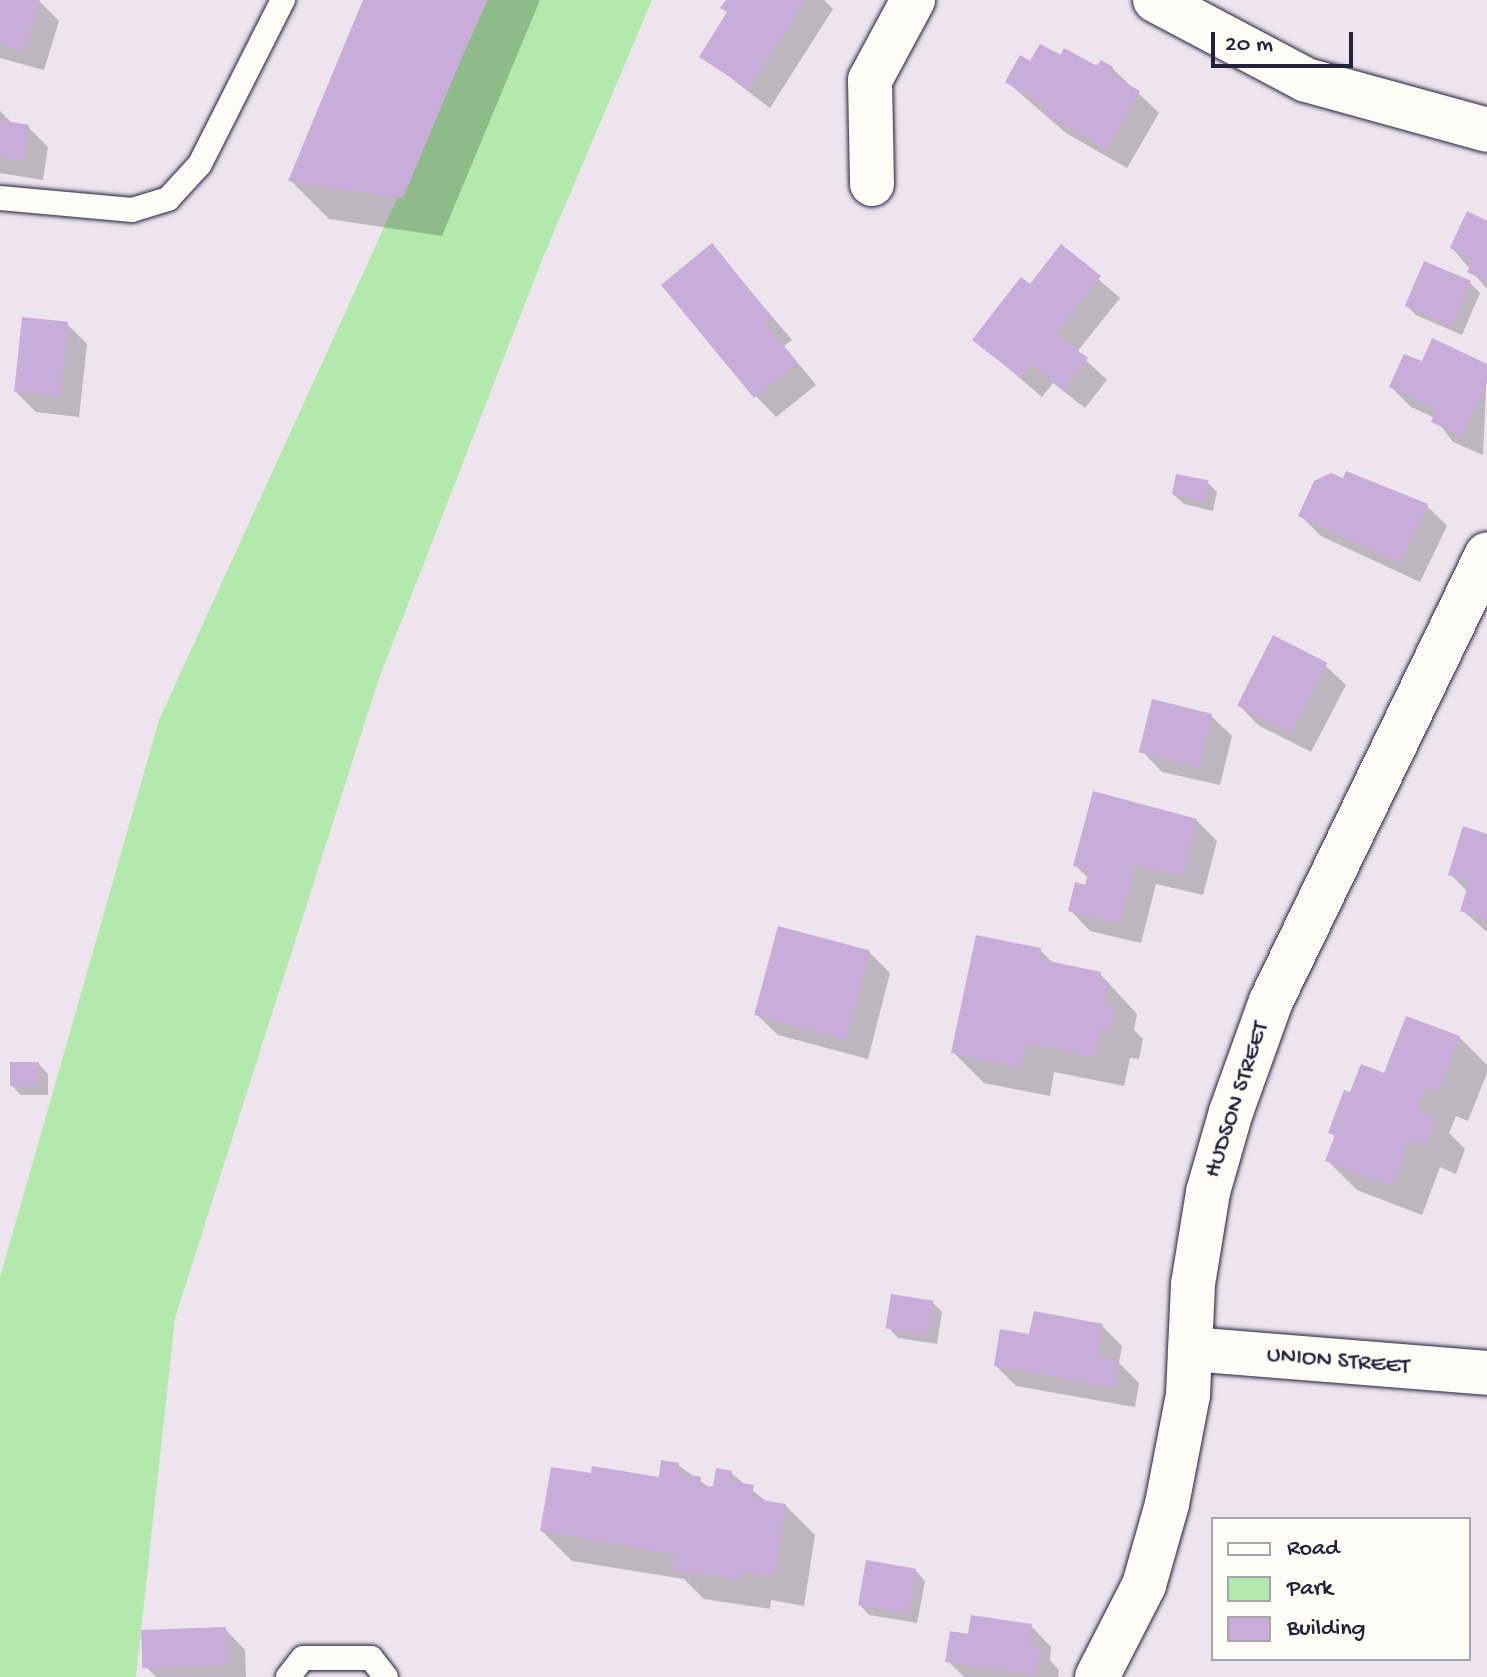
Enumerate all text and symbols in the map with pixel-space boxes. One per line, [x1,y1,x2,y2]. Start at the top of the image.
scale bar [1215,16,1357,66]
text: 20 m [1225,31,1273,60]
street label: HUDSON STREET [1199,1018,1277,1182]
street label: UNION STREET [1265,1341,1411,1383]
legend [1211,1517,1471,1661]
text: Road [1287,1535,1339,1564]
text: Park [1287,1575,1333,1604]
text: Building [1287,1615,1365,1644]

